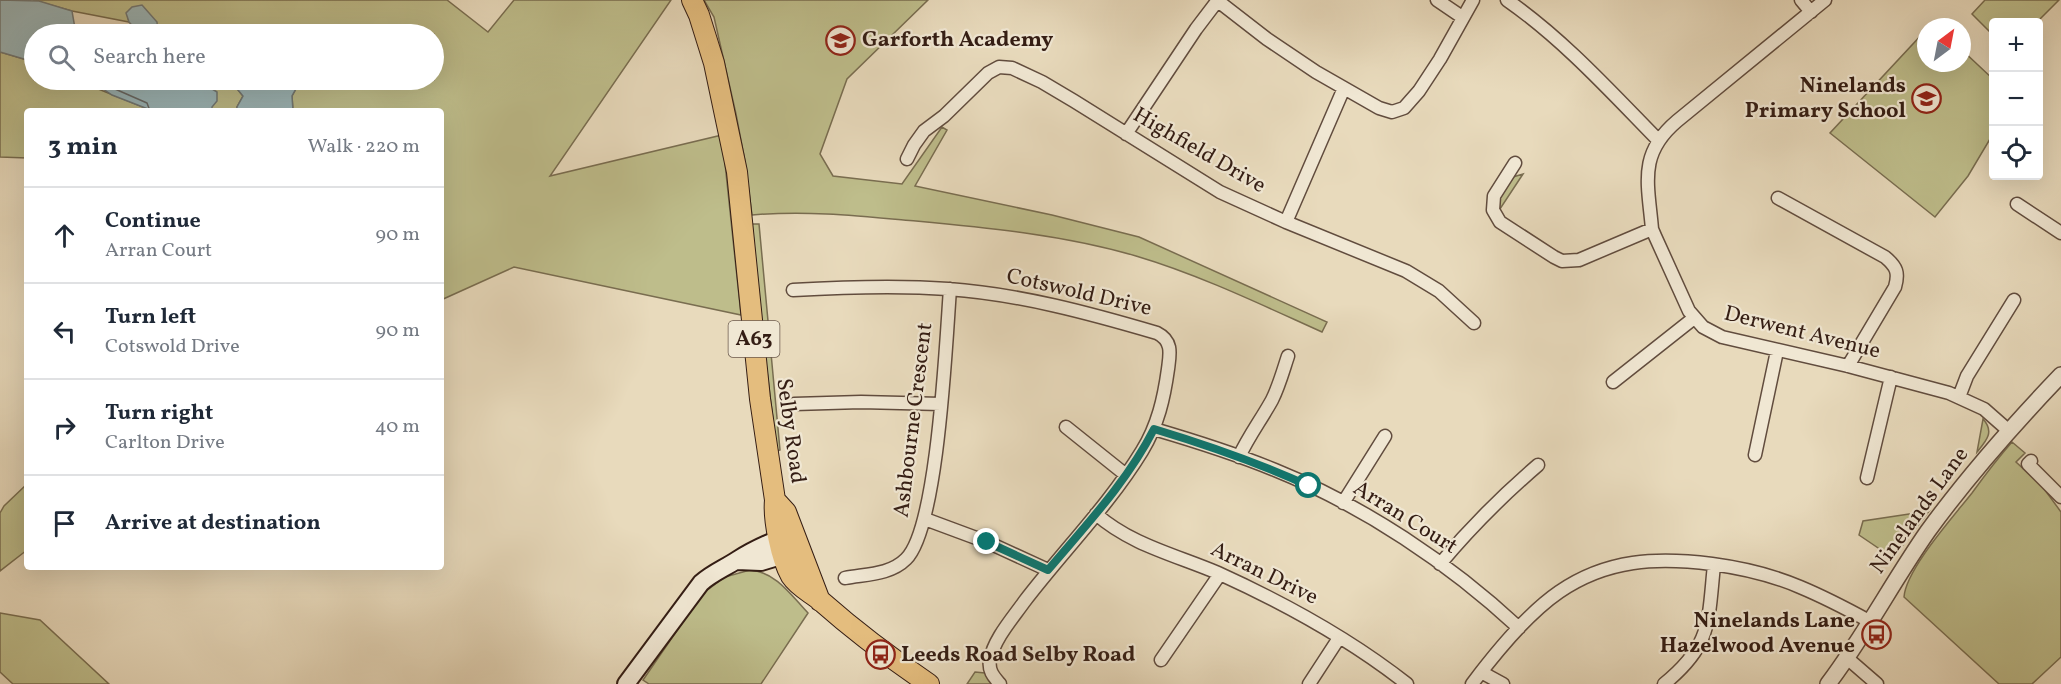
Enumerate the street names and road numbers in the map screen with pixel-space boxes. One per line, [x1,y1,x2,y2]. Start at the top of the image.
street label: Highfield Drive [1127,100,1271,202]
street label: Cotswold Drive [1003,261,1155,325]
street label: Derwent Avenue [1721,299,1883,367]
road number: A63 [728,321,780,357]
street label: Ashbourne Crescent [887,321,941,519]
street label: Selby Road [767,376,813,486]
street label: Ninelands Lane [1863,441,1977,581]
street label: Arran Court [1347,474,1463,563]
street label: Arran Drive [1205,535,1323,613]

